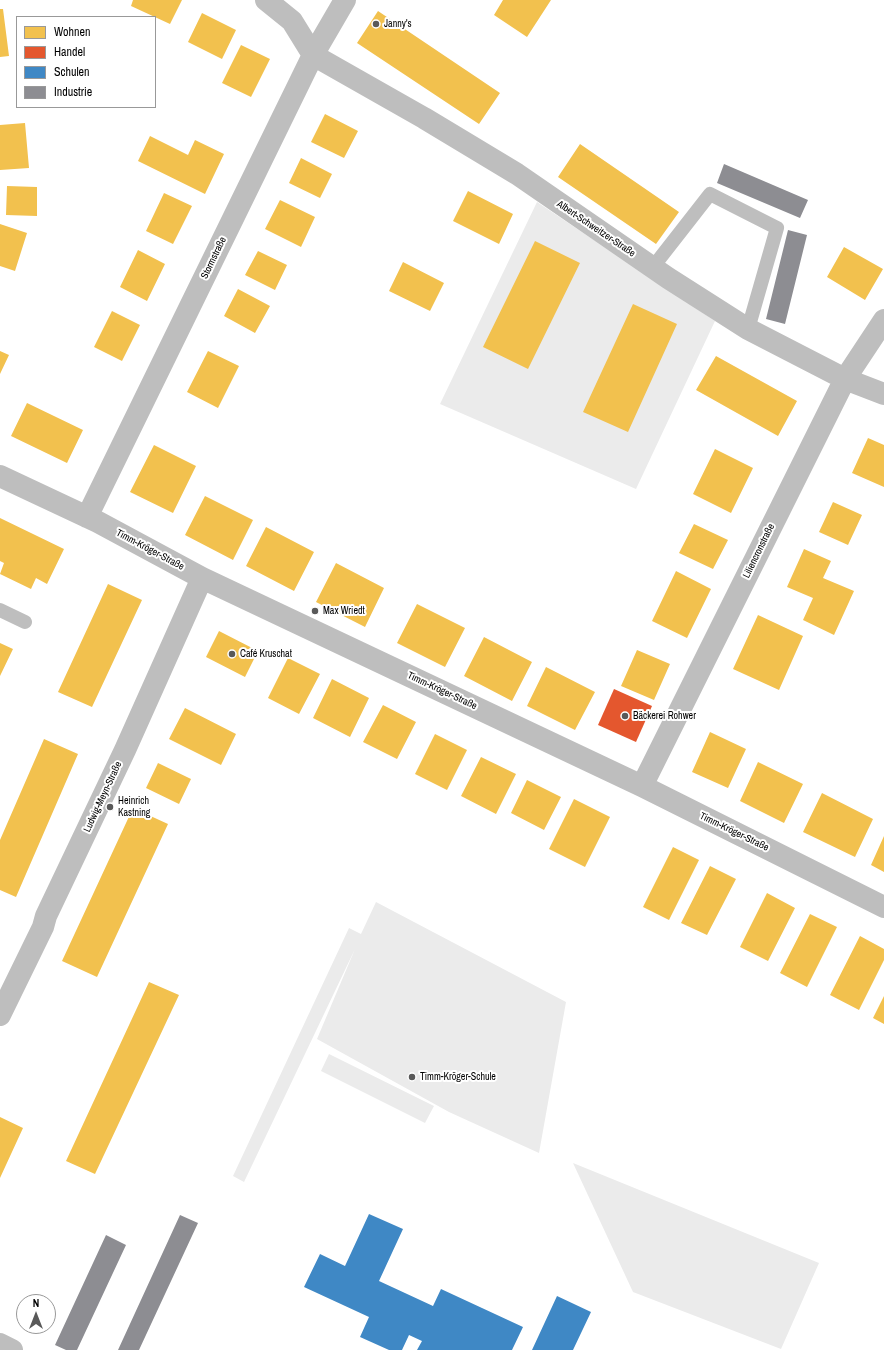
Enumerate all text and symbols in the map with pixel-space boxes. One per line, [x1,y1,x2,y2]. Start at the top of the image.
legend [16,16,156,108]
place label: Janny's [384,18,412,30]
marker: Janny's [371,19,381,29]
text: Wohnen [54,24,90,40]
text: Handel [54,44,85,60]
text: Schulen [54,64,90,80]
text: Industrie [54,84,92,100]
street label: Albert-Schweitzer-Straße [554,198,638,260]
street label: Stormstraße [199,235,229,281]
street label: Liliencronstraße [741,522,777,580]
street label: Timm-Kröger-Straße [114,527,186,573]
place label: Max Wriedt [323,605,365,617]
marker: Max Wriedt [310,606,320,616]
place label: Café Kruschat [240,648,292,660]
marker: Café Kruschat [227,649,237,659]
street label: Timm-Kröger-Straße [405,670,479,712]
place label: Bäckerei Rohwer [633,710,696,722]
marker: Bäckerei Rohwer [620,711,630,721]
street label: Ludwig-Meyn-Straße [81,760,125,834]
place label: Heinrich Kastning [118,795,150,818]
marker: Heinrich Kastning [105,802,115,812]
street label: Timm-Kröger-Straße [697,810,771,854]
place label: Timm-Kröger-Schule [420,1071,496,1083]
marker: Timm-Kröger-Schule [407,1072,417,1082]
north arrow [16,1294,56,1334]
text: N [33,1296,39,1310]

